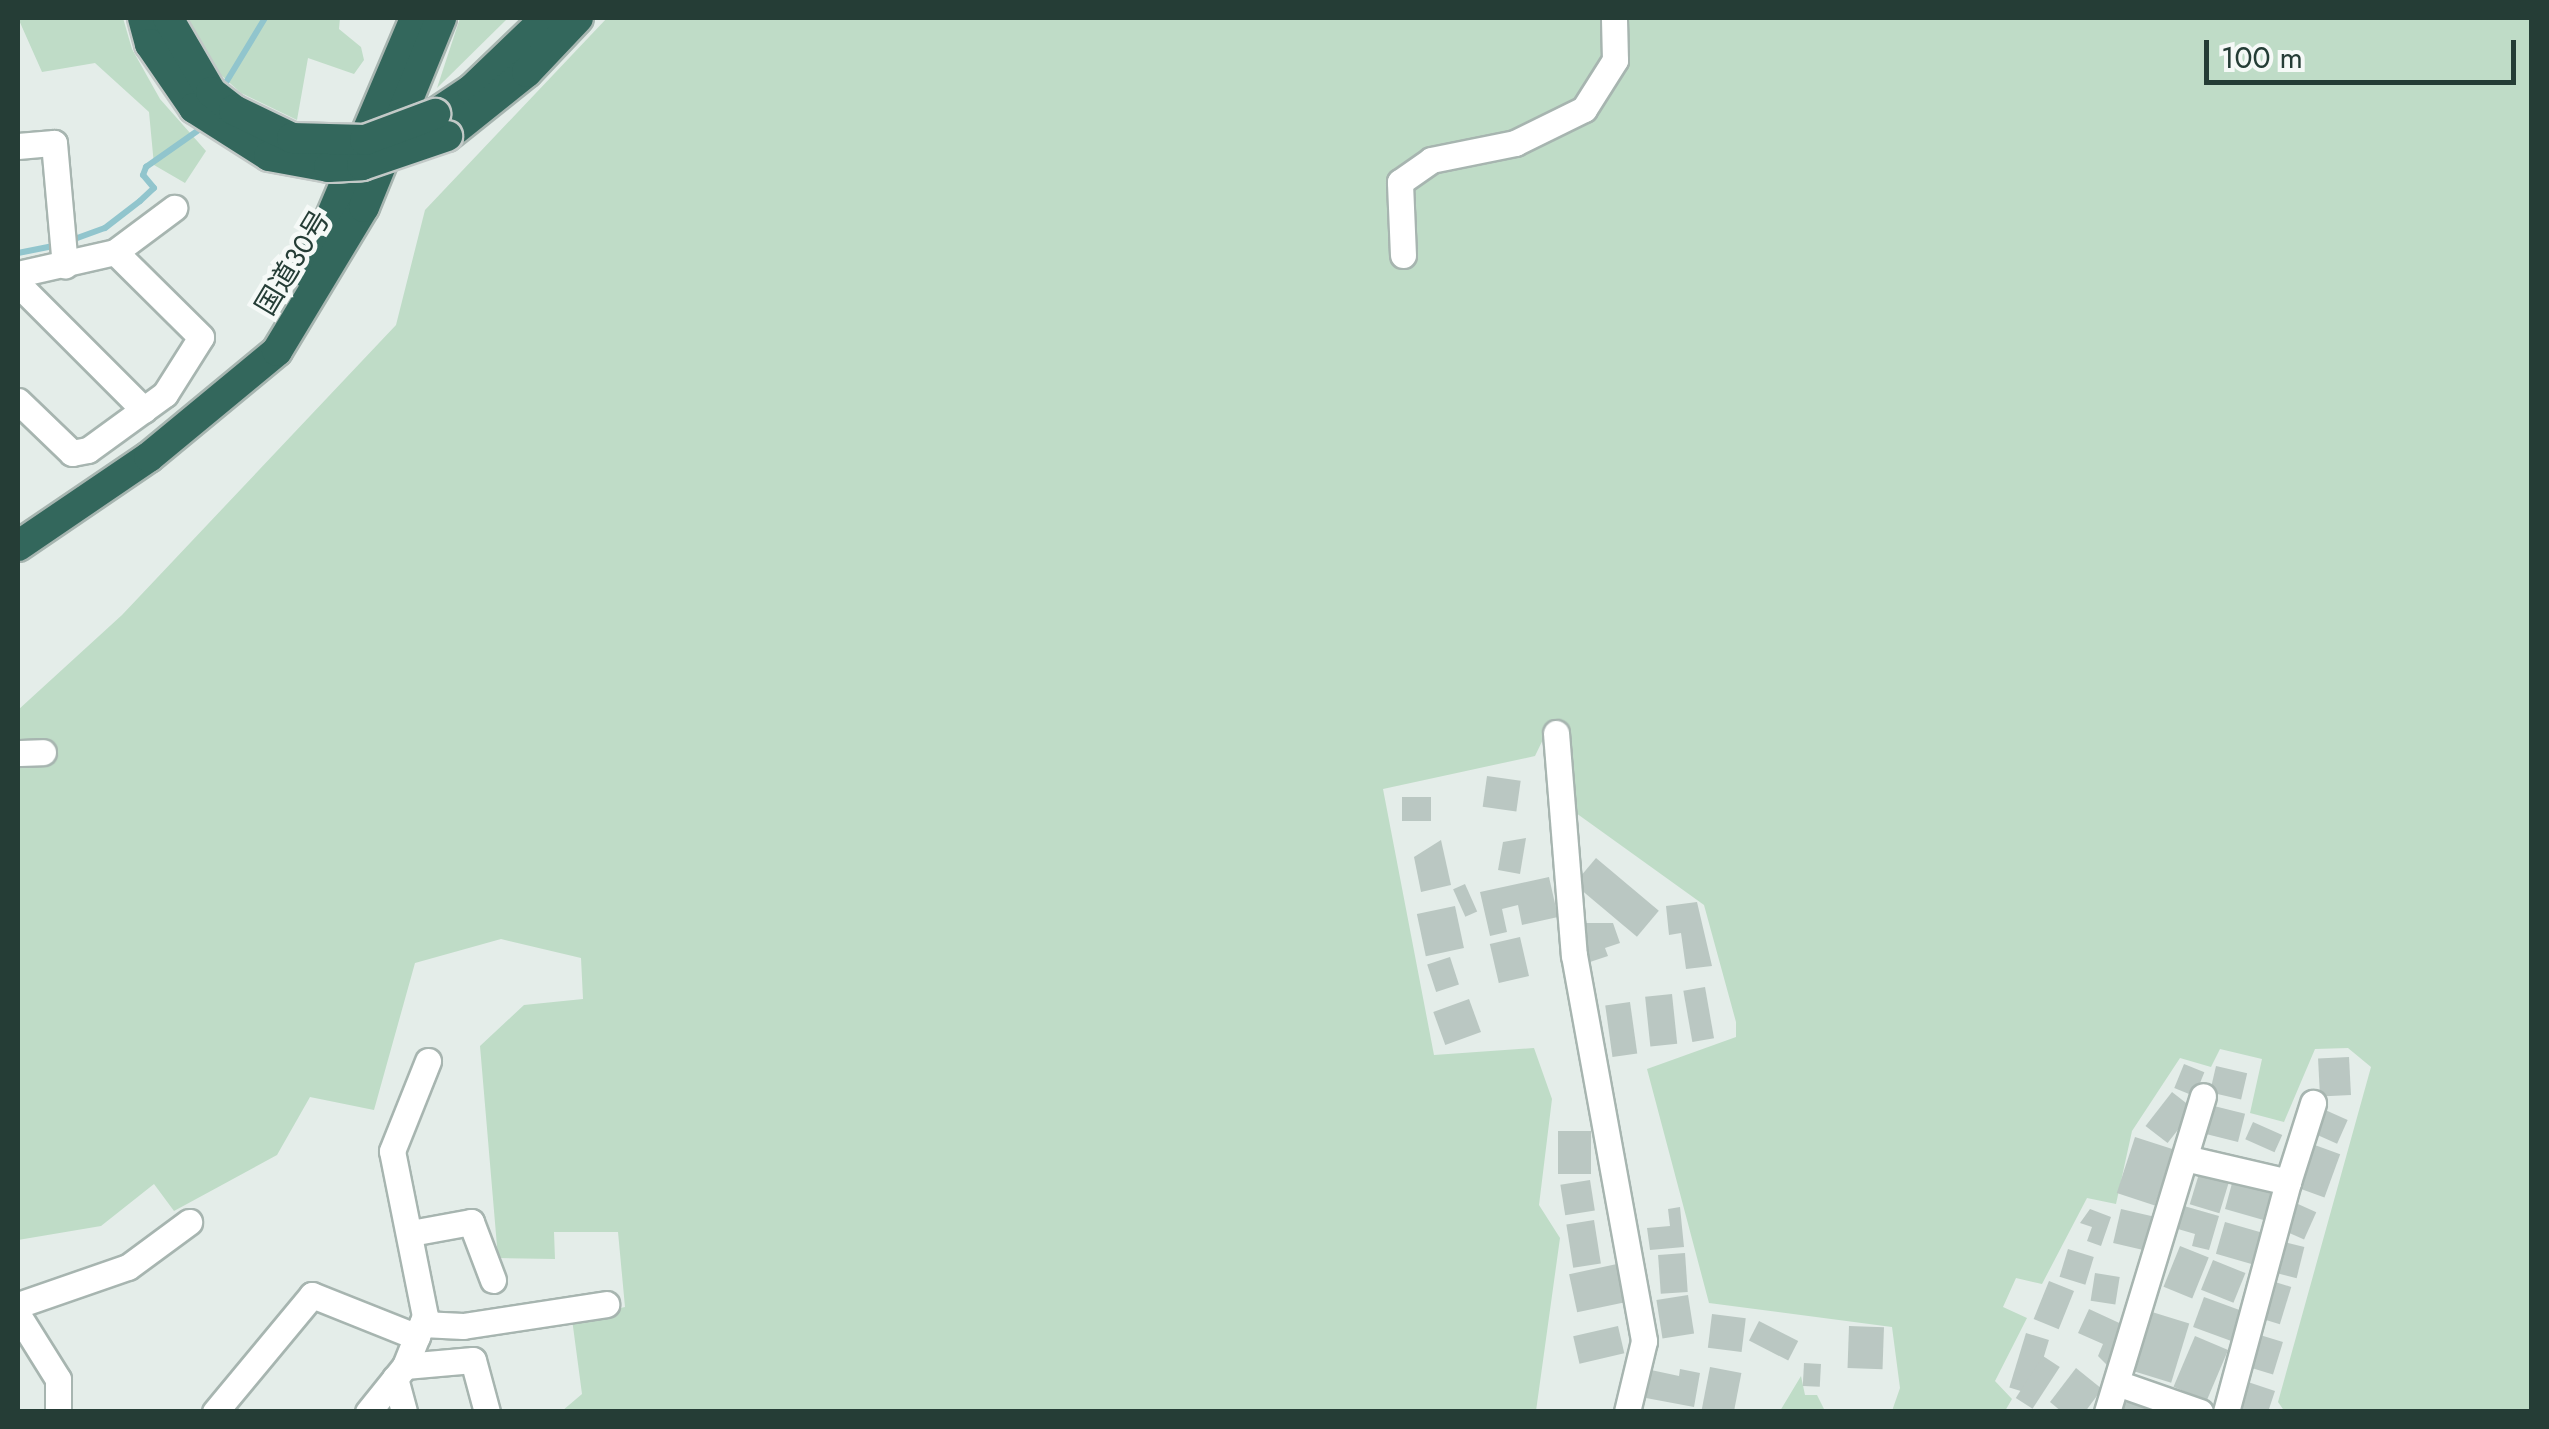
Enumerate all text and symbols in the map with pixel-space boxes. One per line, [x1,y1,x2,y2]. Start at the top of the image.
scale bar [2209,20,2522,82]
text: 100 m [2221,36,2303,79]
street label: 国道30号 [249,205,337,321]

